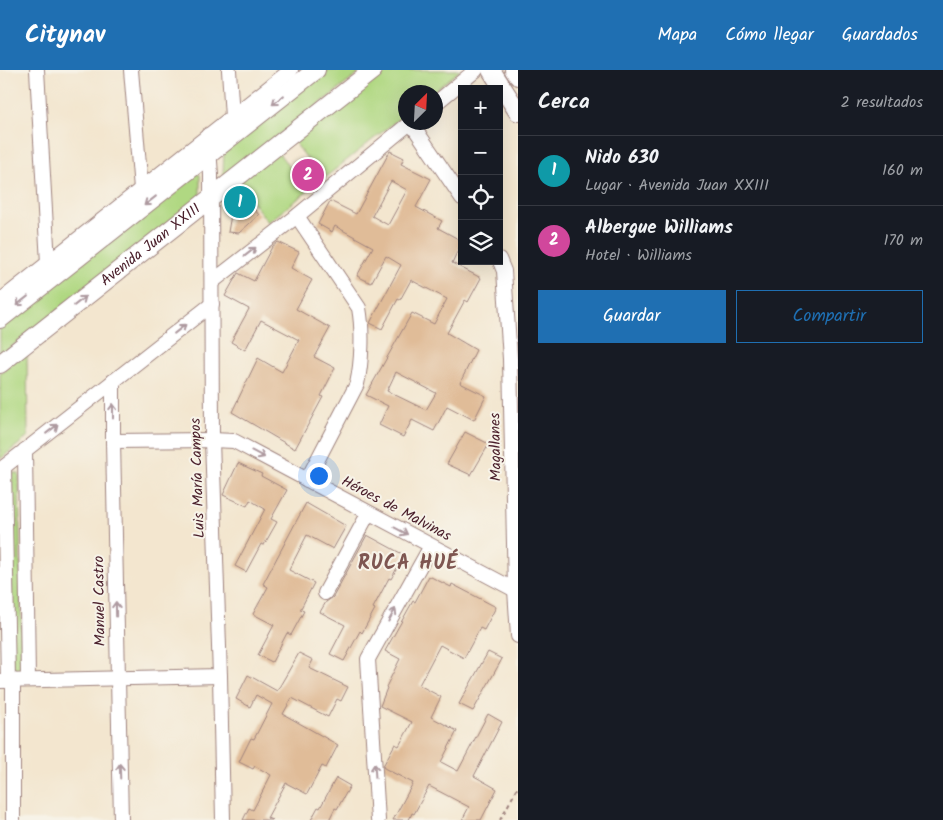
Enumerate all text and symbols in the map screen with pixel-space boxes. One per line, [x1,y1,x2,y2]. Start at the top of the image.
text: Citynav [25,16,105,55]
text: Mapa [658,21,697,50]
text: Cómo llegar [725,21,814,50]
text: Guardados [842,21,918,50]
north arrow [398,85,443,130]
map controls [458,85,503,265]
button: + [458,85,503,130]
text: Cerca [538,86,590,119]
text: 2 resultados [841,90,923,115]
one-way arrow [272,95,285,106]
button: − [458,130,503,175]
text: Nido 630 [585,143,659,173]
pin: 2 [292,156,324,194]
text: 1 [552,158,556,183]
text: 160 m [882,158,923,183]
text: Lugar · Avenida Juan XXIII [585,173,769,198]
button: locate [458,175,503,220]
pin: 1 [224,183,256,221]
one-way arrow [144,195,157,206]
street label: Avenida Juan XXIII [95,198,207,292]
text: Albergue Williams [585,213,733,243]
button: layers [458,220,503,265]
text: 2 [549,228,559,253]
text: 170 m [883,228,923,253]
text: Hotel · Williams [585,243,692,268]
one-way arrow [243,247,256,258]
button: Guardar [538,290,726,343]
button: Compartir [736,290,923,343]
one-way arrow [16,295,29,306]
one-way arrow [73,296,86,307]
one-way arrow [173,323,186,334]
one-way arrow [108,404,118,420]
street label: Magallanes [483,412,509,481]
street label: Luis María Campos [184,417,212,538]
one-way arrow [45,424,59,434]
one-way arrow [250,449,265,459]
your location [306,463,332,489]
street label: Héroes de Malvinas [337,470,456,548]
one-way arrow [393,527,408,536]
district label: RUCA HUÉ [358,548,458,580]
street label: Manuel Castro [87,555,113,646]
one-way arrow [111,601,121,618]
one-way arrow [387,608,397,623]
one-way arrow [115,764,125,780]
one-way arrow [370,764,379,780]

